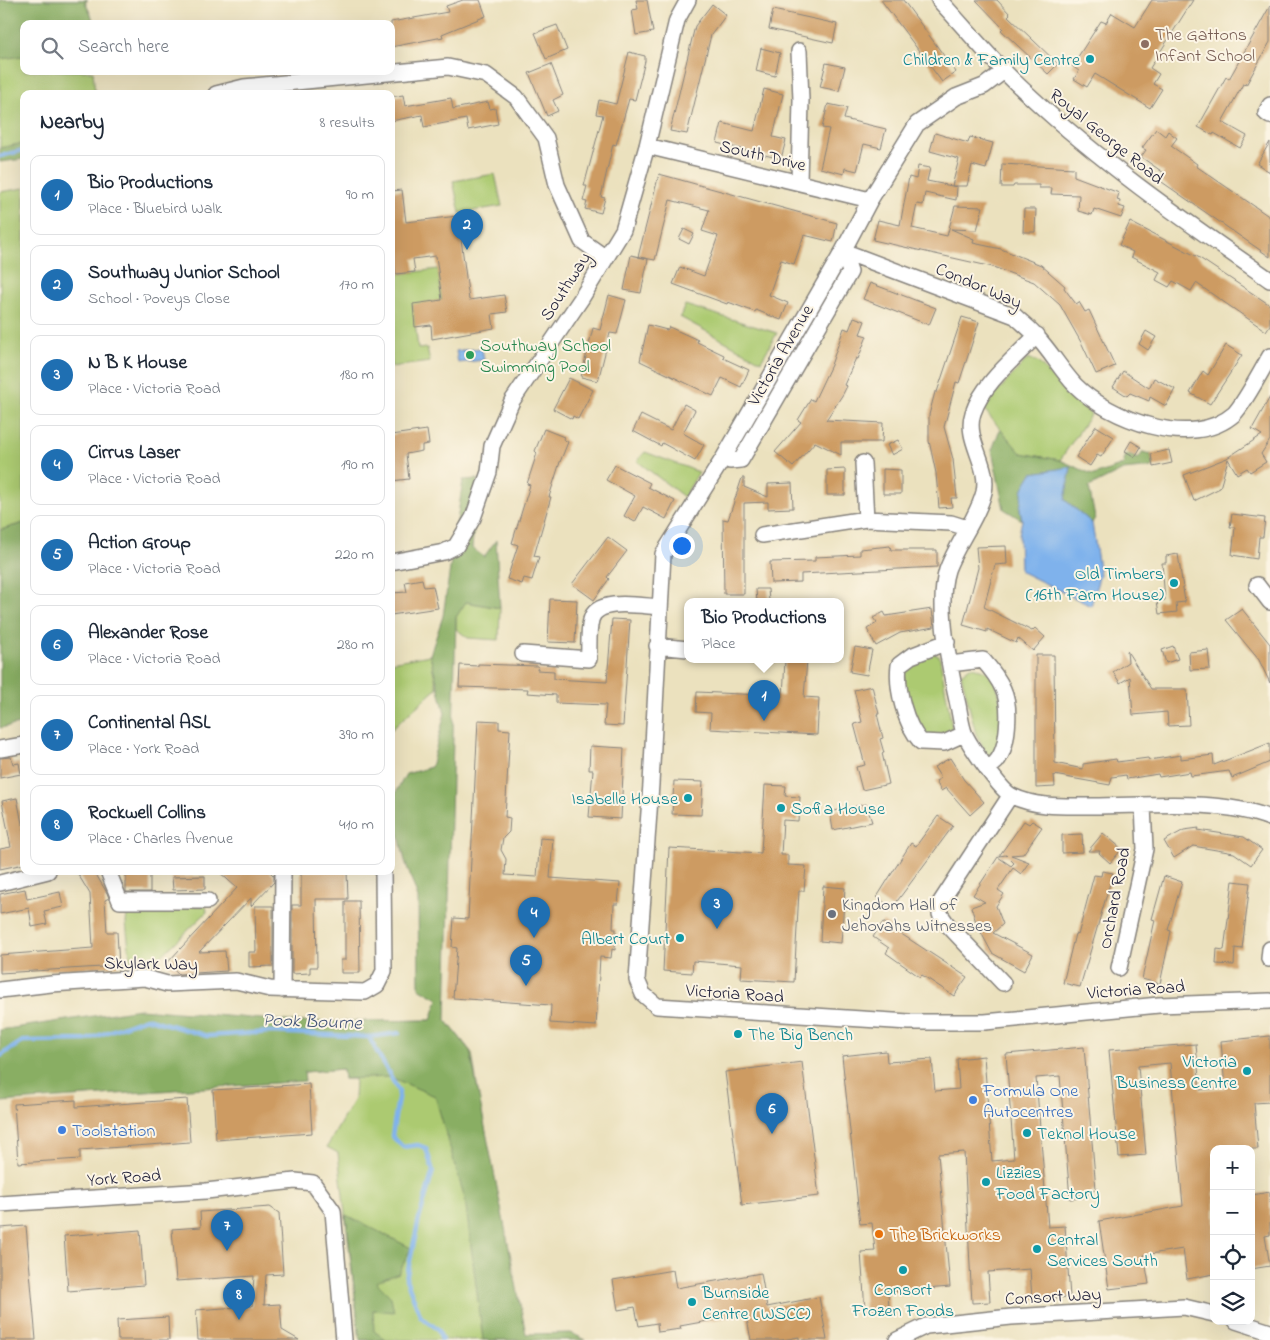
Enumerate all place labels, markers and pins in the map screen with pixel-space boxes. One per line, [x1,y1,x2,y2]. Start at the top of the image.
place label: The Gattons Infant School [1155,23,1255,70]
marker: The Gattons Infant School [1139,38,1151,50]
place label: Children & Family Centre [903,48,1081,74]
marker: Children & Family Centre [1084,53,1096,65]
pin: 2 [451,209,483,250]
place label: Southway School Swimming Pool [480,334,611,382]
marker: Southway School Swimming Pool [464,349,476,361]
place label: Old Timbers (16th Farm House) [1026,562,1164,609]
marker: Old Timbers (16th Farm House) [1168,577,1180,589]
pin: 1 [748,680,780,721]
place label: Isabelle House [571,787,679,813]
marker: Isabelle House [682,792,694,804]
place label: Sofia House [791,797,886,823]
marker: Sofia House [775,802,787,814]
pin: 3 [701,888,733,929]
place label: Kingdom Hall of Jehovahs Witnesses [842,893,992,940]
pin: 4 [518,897,550,938]
marker: Kingdom Hall of Jehovahs Witnesses [826,908,838,920]
place label: Albert Court [581,927,670,953]
marker: Albert Court [674,932,686,944]
pin: 5 [510,945,542,986]
place label: The Big Bench [748,1023,853,1050]
marker: The Big Bench [732,1028,744,1040]
place label: Victoria Business Centre [1115,1050,1238,1097]
marker: Victoria Business Centre [1241,1065,1253,1077]
place label: Formula One Autocentres [982,1079,1079,1126]
pin: 6 [756,1093,788,1134]
marker: Formula One Autocentres [967,1094,979,1106]
place label: Toolstation [72,1119,155,1145]
place label: Teknol House [1037,1122,1137,1148]
marker: Toolstation [56,1124,68,1136]
marker: Teknol House [1021,1127,1033,1139]
place label: Lizzies Food Factory [995,1161,1100,1208]
marker: Lizzies Food Factory [980,1176,992,1188]
pin: 7 [211,1210,243,1251]
place label: The Brickworks [889,1223,1001,1249]
marker: The Brickworks [873,1228,885,1240]
place label: Central Services South [1047,1228,1158,1275]
marker: Central Services South [1031,1243,1043,1255]
marker: Consort Frozen Foods [897,1264,909,1276]
place label: Consort Frozen Foods [851,1278,954,1325]
pin: 8 [223,1279,255,1320]
place label: Burnside Centre (WSCC) [701,1281,811,1328]
marker: Burnside Centre (WSCC) [686,1296,698,1308]

